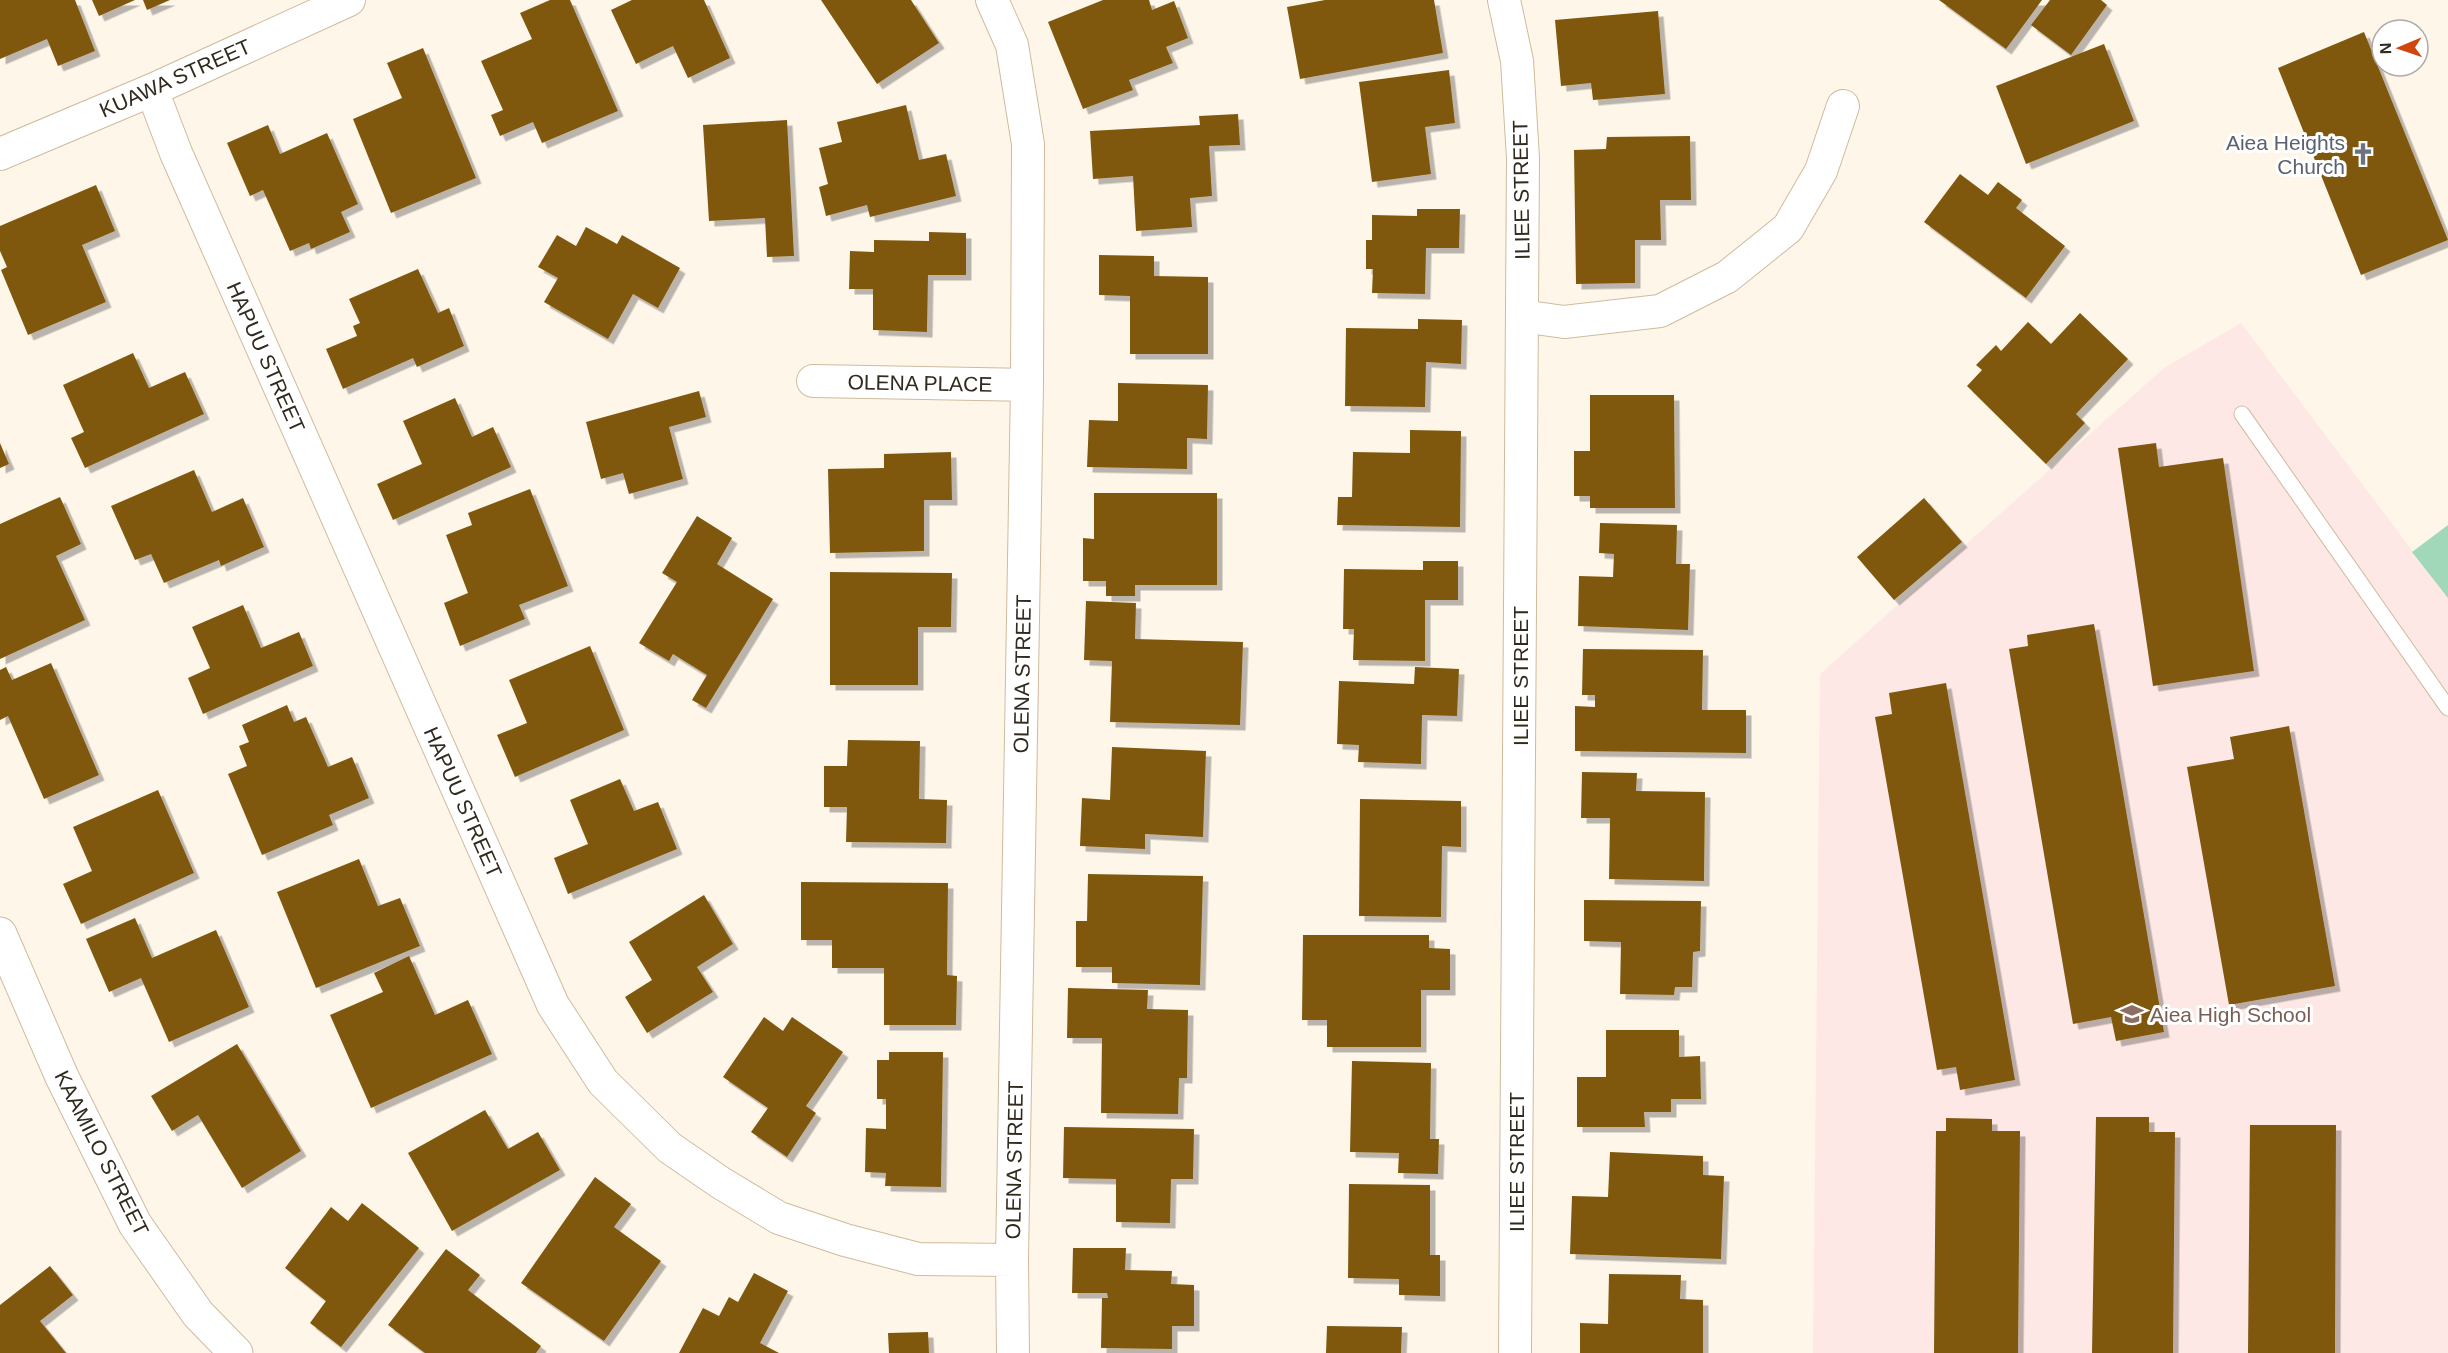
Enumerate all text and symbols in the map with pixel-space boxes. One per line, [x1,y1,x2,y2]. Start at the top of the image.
north arrow [2370,18,2430,78]
street label: KUAWA STREET [96,34,254,122]
text: N [2377,42,2394,55]
street label: ILIEE STREET [1508,120,1534,260]
place label: Aiea Heights Church [2226,131,2345,178]
church icon: Aiea Heights Church [2350,141,2376,167]
street label: HAPUU STREET [223,278,310,436]
street label: OLENA PLACE [847,370,993,396]
street label: OLENA STREET [1009,594,1035,754]
street label: ILIEE STREET [1509,606,1532,746]
street label: HAPUU STREET [420,723,507,881]
school or university icon: Aiea High School [2119,1001,2145,1027]
place label: Aiea High School [2150,1003,2311,1026]
street label: KAAMILO STREET [50,1067,154,1239]
street label: OLENA STREET [1001,1080,1027,1240]
street label: ILIEE STREET [1505,1092,1528,1232]

